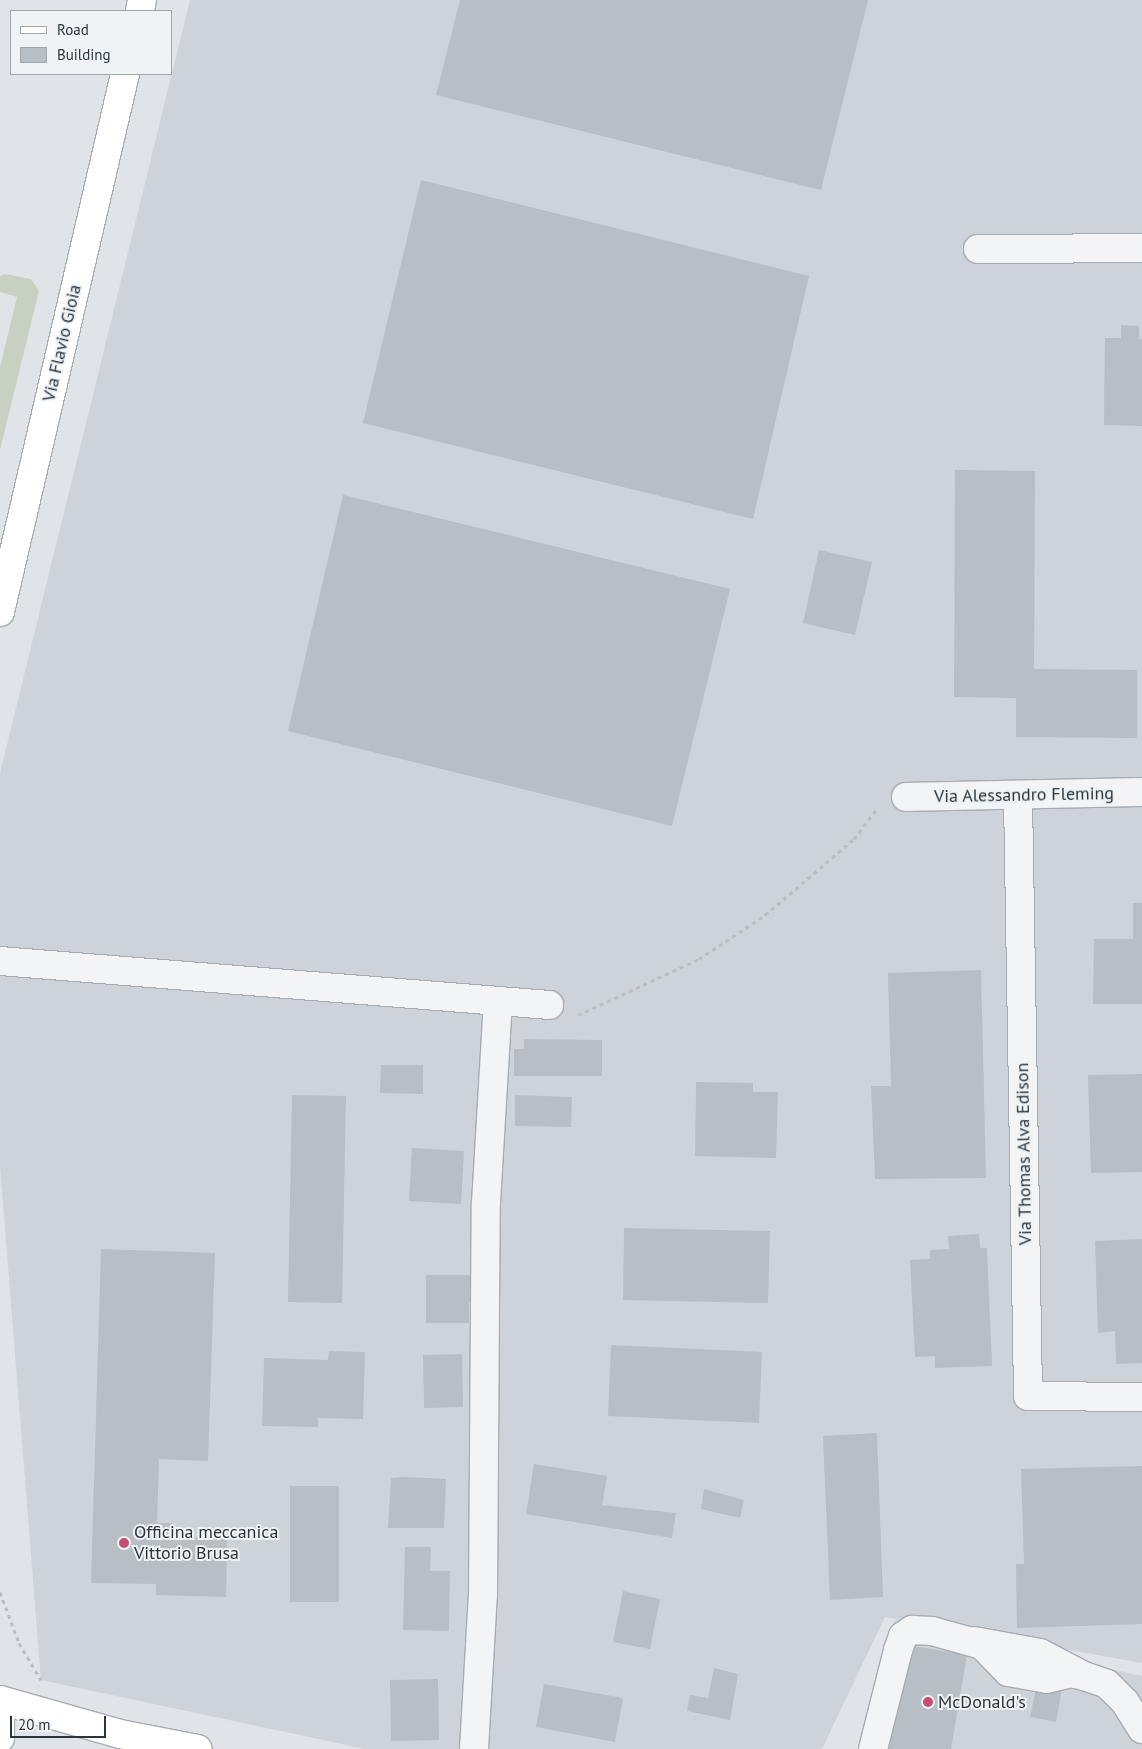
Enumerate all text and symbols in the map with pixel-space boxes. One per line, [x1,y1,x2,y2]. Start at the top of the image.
legend [10,10,172,75]
text: Road [57,20,89,39]
text: Building [57,45,111,64]
street label: Via Flavio Gioia [38,282,86,404]
street label: Via Alessandro Fleming [934,783,1114,807]
street label: Via Thomas Alva Edison [1012,1062,1036,1246]
place label: Officina meccanica Vittorio Brusa [134,1522,278,1565]
marker: Officina meccanica Vittorio Brusa [118,1537,130,1549]
place label: McDonald's [938,1691,1026,1713]
marker: McDonald's [922,1696,934,1708]
scale bar [12,1706,109,1738]
text: 20 m [18,1715,51,1734]

